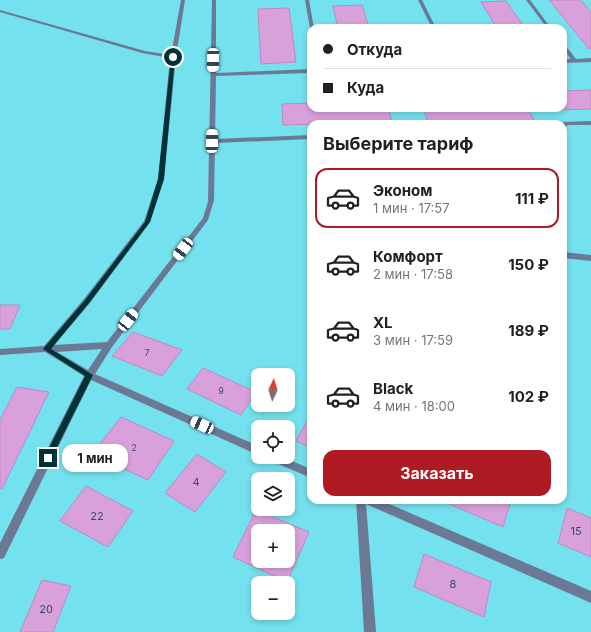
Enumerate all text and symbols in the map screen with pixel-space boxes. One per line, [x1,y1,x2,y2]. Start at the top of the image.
text: Откуда [347,40,402,59]
route start [164,48,182,66]
car [207,48,219,72]
text: Куда [347,78,384,97]
car [206,129,218,153]
text: Выберите тариф [323,133,474,154]
icon: car [325,180,361,216]
text: Эконом [373,181,432,200]
text: 111 ₽ [515,189,549,208]
text: 1 мин · 17:57 [373,200,450,216]
car [171,236,195,262]
icon: car [325,246,361,282]
text: Комфорт [373,247,443,266]
text: 150 ₽ [508,255,549,274]
text: 2 мин · 17:58 [373,266,453,282]
car [116,307,140,333]
icon: car [325,312,361,348]
text: XL [373,313,393,332]
text: 189 ₽ [508,321,549,340]
text: 3 мин · 17:59 [373,332,453,348]
house number: 7 [144,347,150,358]
north arrow [251,368,295,412]
map controls [251,368,295,620]
icon: car [325,378,361,414]
text: Black [373,379,413,398]
house number: 9 [218,385,224,396]
text: 102 ₽ [508,387,549,406]
text: 4 мин · 18:00 [373,398,455,414]
car [189,415,215,435]
button: locate [251,420,295,464]
house number: 2 [131,442,137,453]
callout: 1 мин [62,444,128,472]
route end [39,449,57,467]
text: 1 мин [77,450,113,466]
button: Заказать [323,450,551,496]
button: layers [251,472,295,516]
house number: 4 [192,475,200,489]
house number: 22 [90,509,104,523]
button: + [251,524,295,568]
house number: 15 [570,524,582,538]
button: − [251,576,295,620]
house number: 8 [450,577,457,591]
house number: 20 [39,602,53,616]

